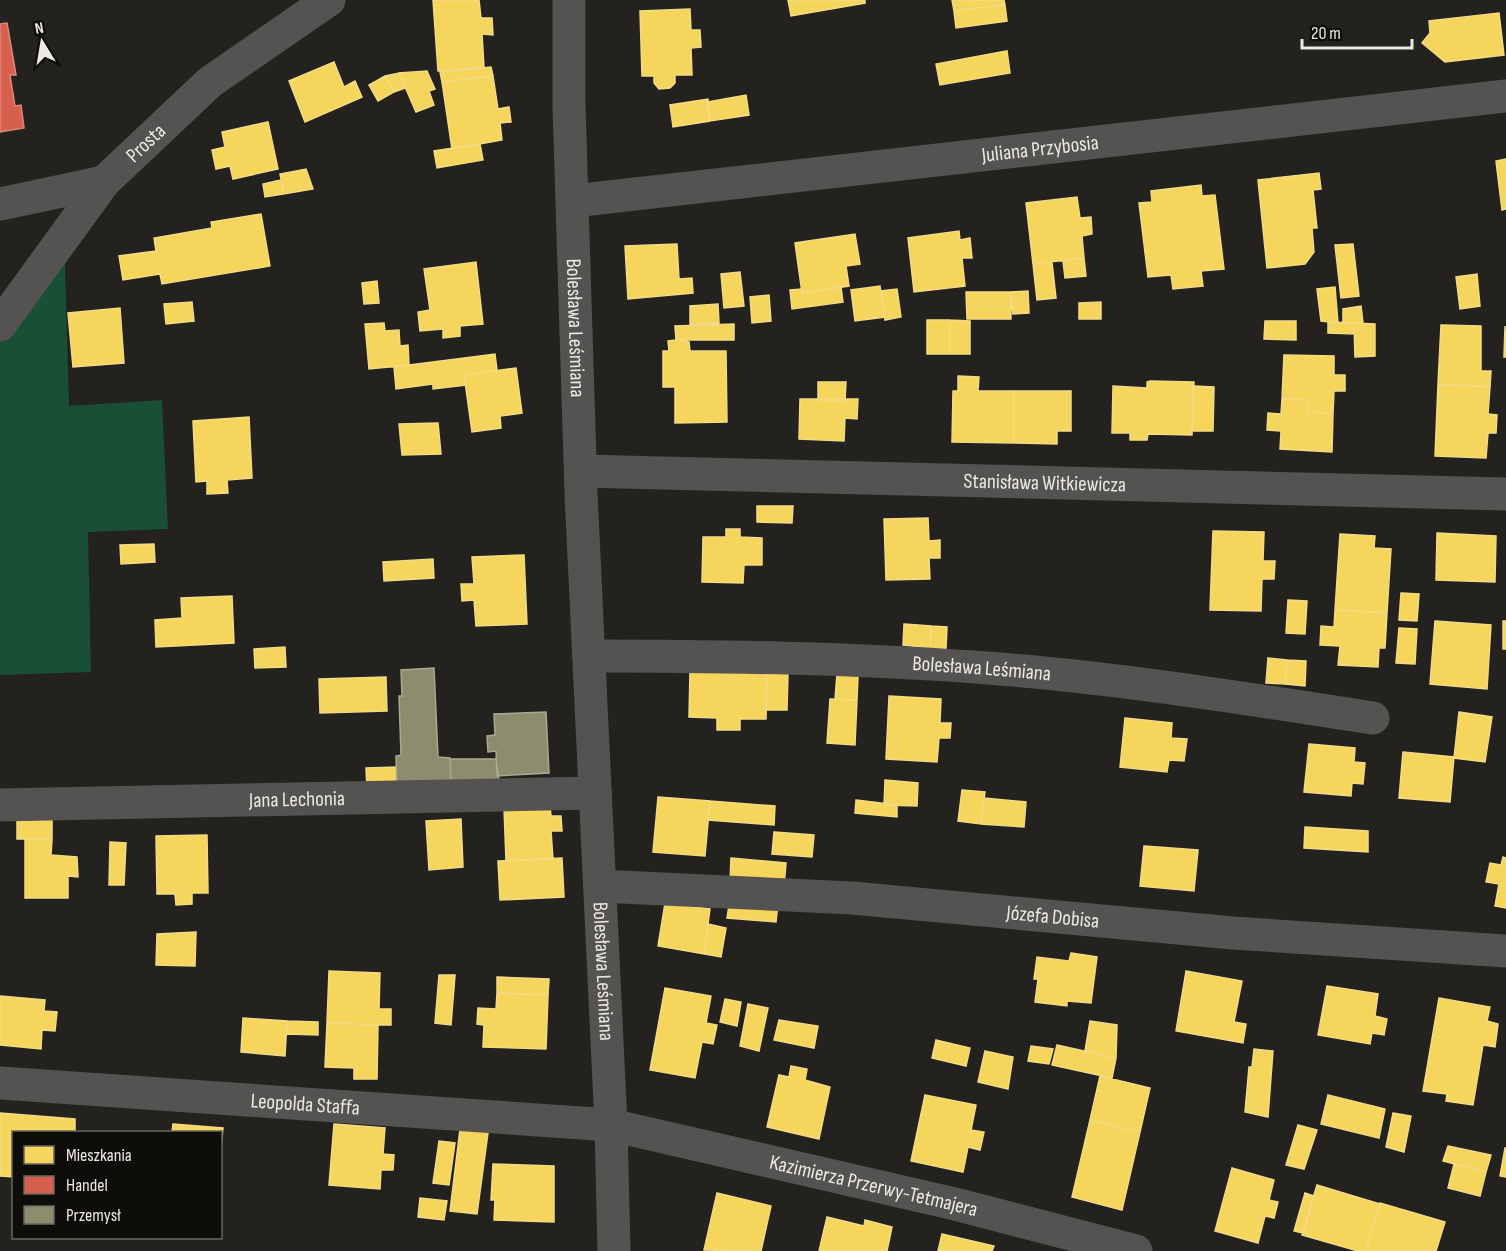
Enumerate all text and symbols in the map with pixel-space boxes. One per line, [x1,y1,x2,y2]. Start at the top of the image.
north arrow [12,12,72,72]
scale bar [1302,12,1412,50]
text: N [33,19,45,39]
text: 20 m [1311,23,1341,44]
street label: Prosta [121,119,171,168]
street label: Juliana Przybosia [979,130,1100,168]
street label: Bolesława Leśmiana [561,258,590,398]
street label: Stanisława Witkiewicza [963,469,1126,498]
street label: Bolesława Leśmiana [912,651,1052,687]
street label: Jana Lechonia [248,786,345,813]
street label: Józefa Dobisa [1004,900,1100,934]
street label: Bolesława Leśmiana [587,901,619,1041]
street label: Leopolda Staffa [250,1088,361,1121]
legend [12,1131,222,1239]
text: Mieszkania [66,1145,132,1166]
street label: Kazimierza Przerwy-Tetmajera [767,1150,980,1222]
text: Handel [66,1175,108,1196]
text: Przemysł [66,1205,121,1226]

